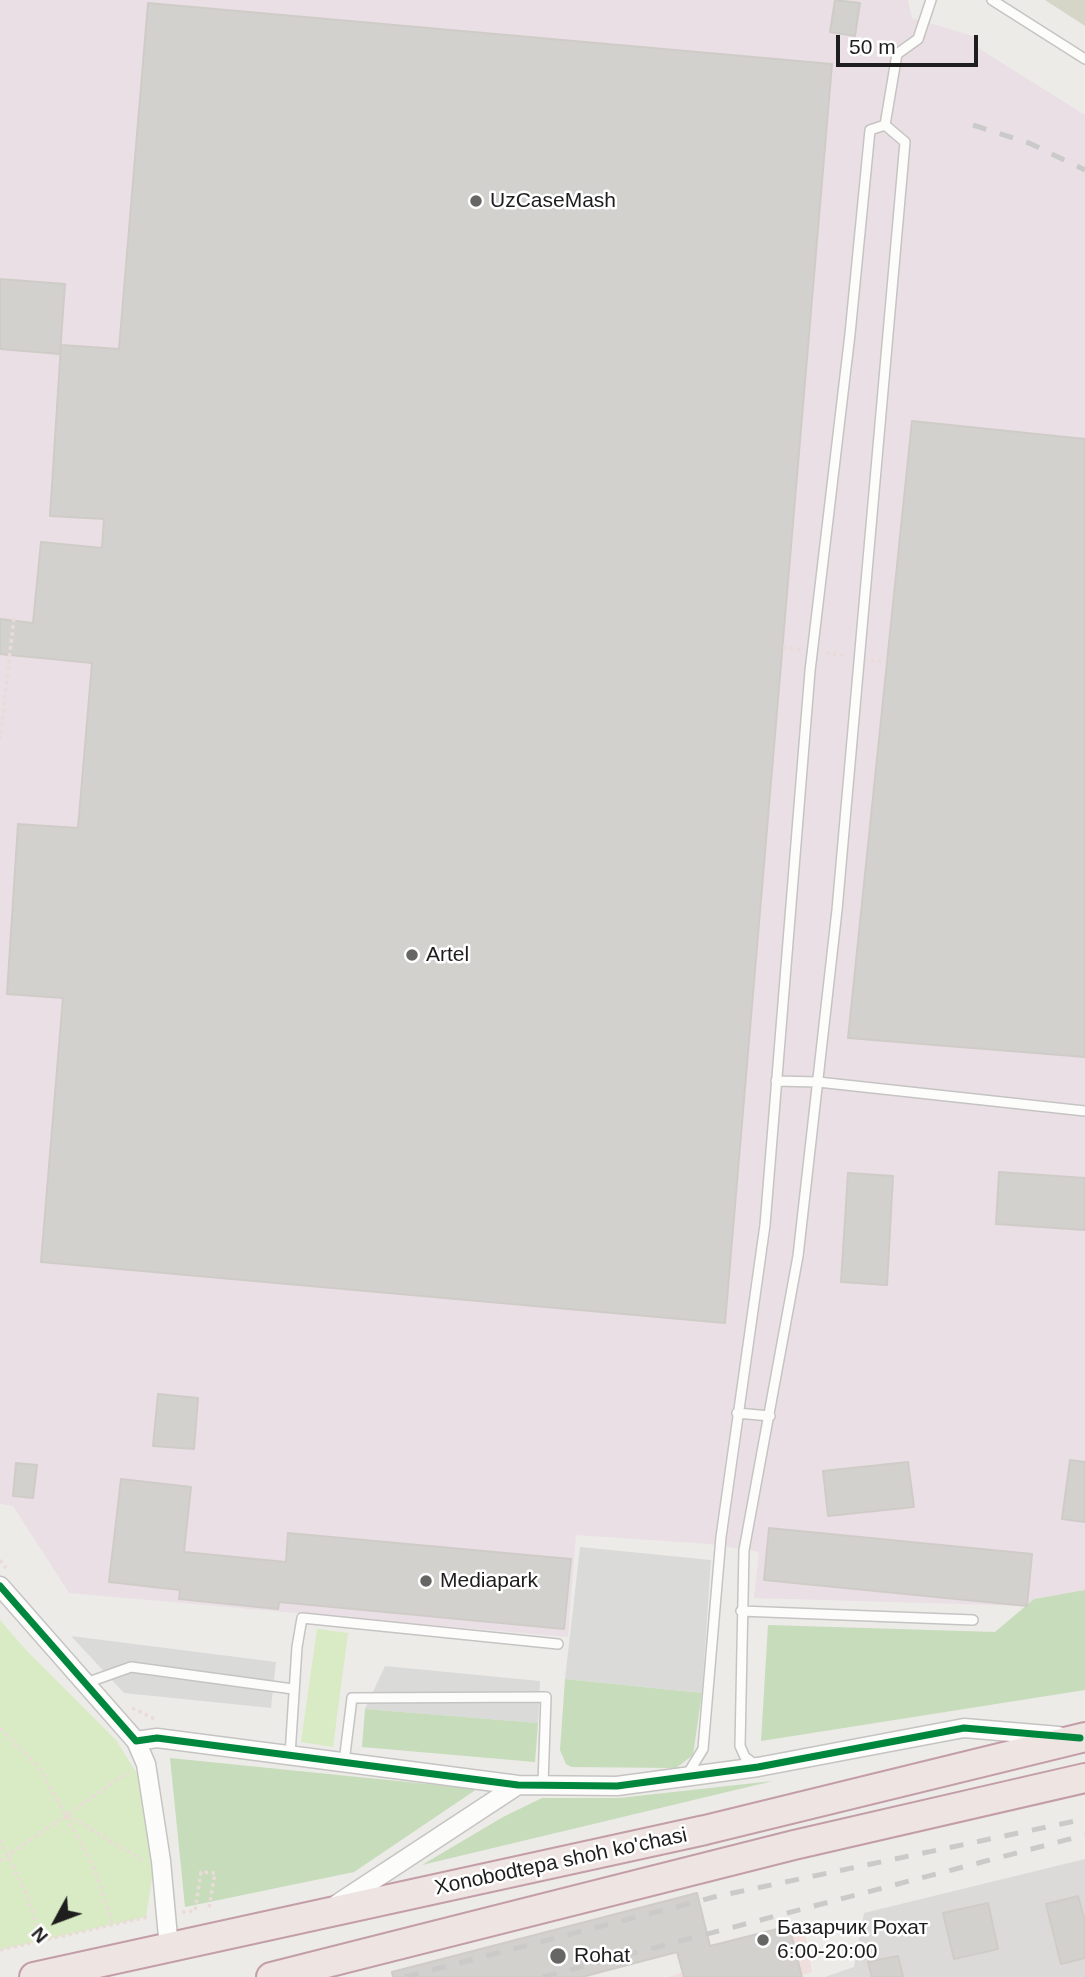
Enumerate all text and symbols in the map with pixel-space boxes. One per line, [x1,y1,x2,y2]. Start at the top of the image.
scale bar [840,21,982,65]
text: 50 m [849,35,896,58]
place label: UzCaseMash [490,188,616,214]
marker: UzCaseMash [468,193,484,209]
place label: Artel [426,942,469,968]
marker: Artel [404,947,420,963]
place label: Mediapark [440,1568,538,1594]
marker: Mediapark [418,1573,434,1589]
street label: Xonobodtepa shoh ko'chasi [433,1823,689,1901]
north arrow [21,1886,91,1956]
place label: Базарчик Рохат 6:00-20:00 [777,1915,928,1965]
text: N [27,1923,52,1947]
marker: Базарчик Рохат 6:00-20:00 [755,1932,771,1948]
place label: Rohat [574,1943,630,1969]
marker: Rohat [548,1946,568,1966]

